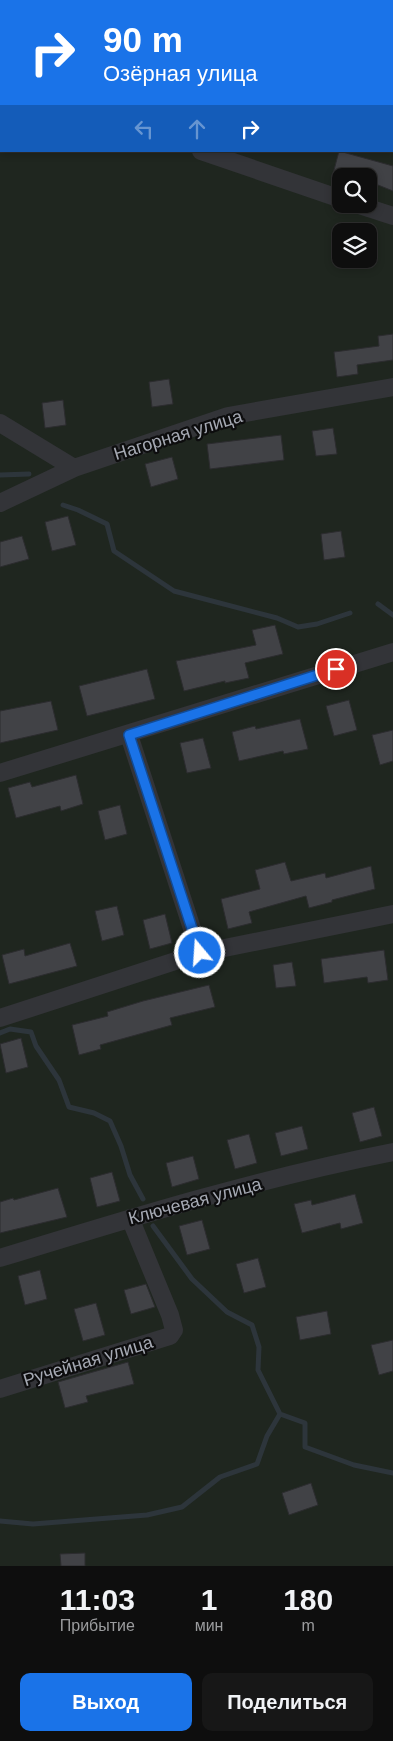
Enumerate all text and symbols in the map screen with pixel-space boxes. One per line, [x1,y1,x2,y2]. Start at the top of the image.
icon: right [20,20,85,85]
text: 90 m [103,20,183,59]
text: Озёрная улица [103,61,258,86]
icon: left [130,115,158,143]
icon: ahead [183,115,211,143]
icon: right [236,115,264,143]
map controls [332,168,377,268]
button: search [332,168,377,213]
button: layers [332,223,377,268]
street label: Нагорная улица [111,406,246,464]
pin [315,648,357,690]
icon: arrive [322,655,350,683]
position arrow [173,926,225,978]
street label: Ключевая улица [126,1173,265,1228]
street label: Ручейная улица [21,1331,156,1390]
text: 11:03 [60,1583,135,1616]
text: 1 [201,1583,217,1616]
text: 180 [283,1583,333,1616]
text: Прибытие [60,1617,135,1634]
text: мин [195,1617,223,1634]
text: m [302,1617,315,1634]
button: Выход [20,1673,192,1731]
button: Поделиться [202,1673,373,1731]

